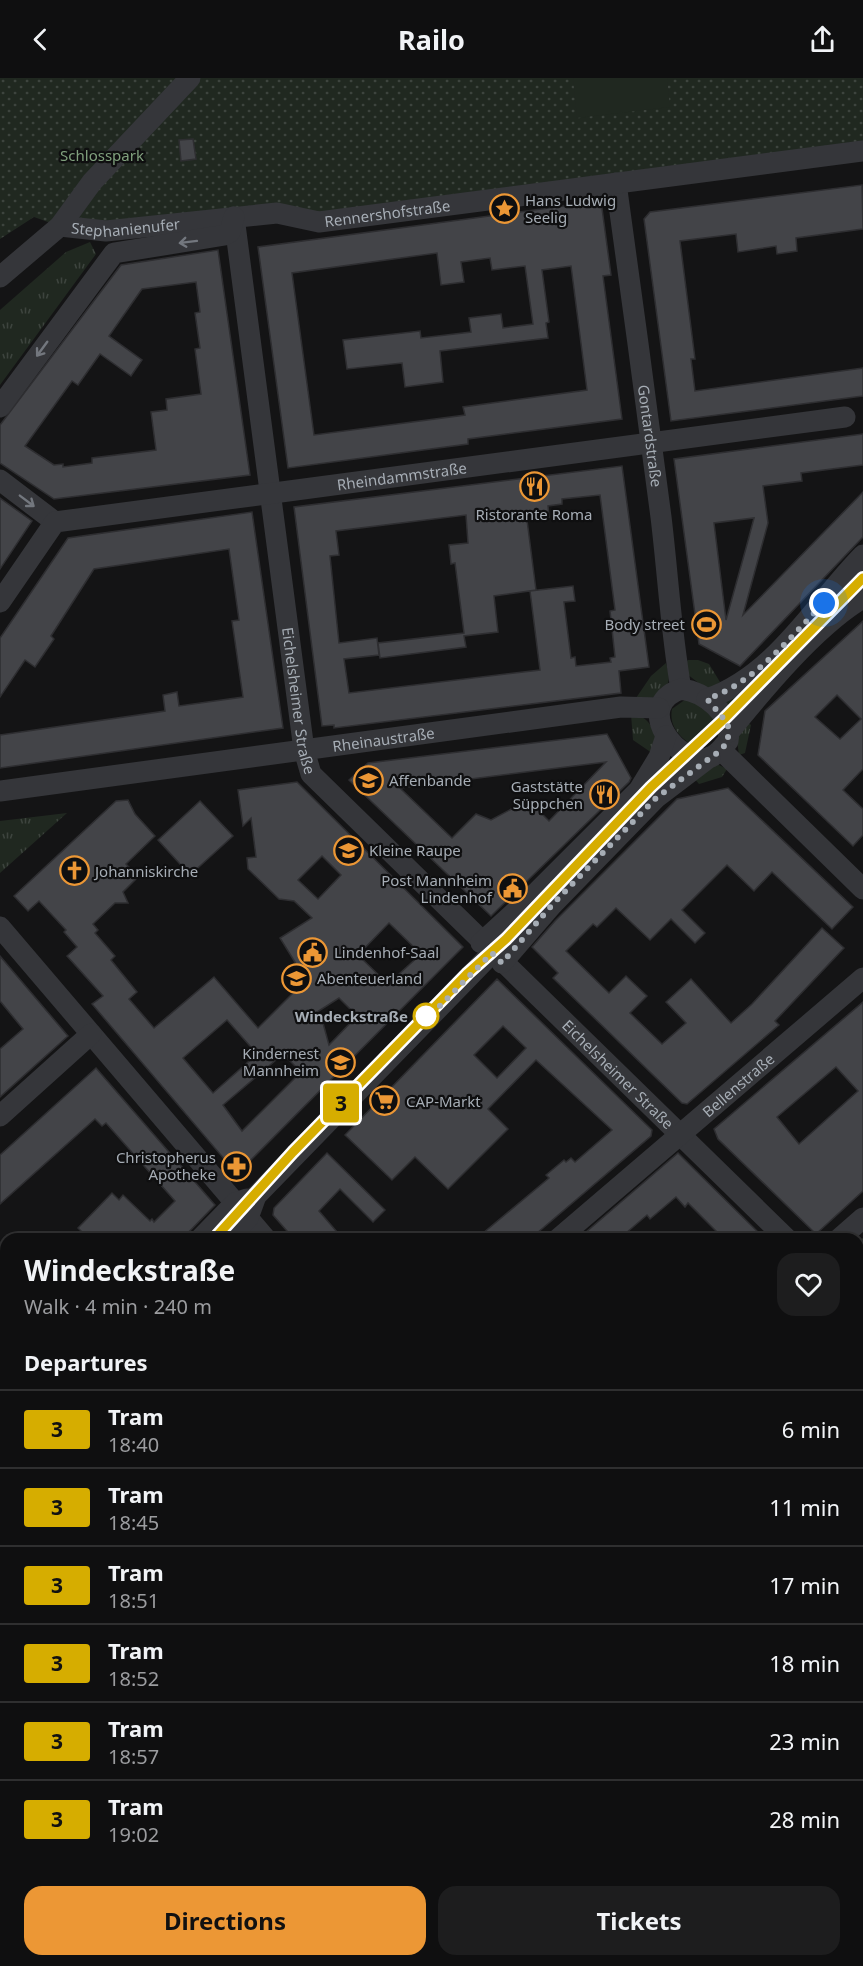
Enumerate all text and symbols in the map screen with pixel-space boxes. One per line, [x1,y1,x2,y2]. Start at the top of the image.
text: Railo [398,21,465,58]
icon: back [24,23,57,56]
icon: share [806,23,839,56]
park label: Schlosspark [60,145,144,165]
place label: Hans Ludwig Seelig [525,190,616,227]
place icon: Hans Ludwig Seelig [488,193,520,225]
street label: Rennershofstraße [323,195,451,231]
street label: Stephanienufer [70,213,181,241]
one-way arrow [179,237,199,248]
one-way arrow [36,340,49,356]
street label: Gontardstraße [634,383,667,488]
street label: Rheindammstraße [336,457,468,494]
restaurant icon: Ristorante Roma [518,471,550,503]
one-way arrow [19,495,35,507]
place label: Ristorante Roma [475,504,593,524]
your location [809,588,839,618]
sports icon: Body street [690,608,722,640]
place label: Body street [605,614,686,634]
street label: Eichelsheimer Straße [278,626,320,776]
street label: Rheinaustraße [331,722,436,756]
school or university icon: Affenbande [352,764,384,796]
place label: Affenbande [389,770,471,790]
place label: Gaststätte Süppchen [511,776,583,813]
restaurant icon: Gaststätte Süppchen [588,779,620,811]
school or university icon: Kleine Raupe [332,834,364,866]
place label: Kleine Raupe [369,840,461,860]
church icon: Johanniskirche [58,855,90,887]
place label: Johanniskirche [93,861,198,881]
place label: Post Mannheim Lindenhof [381,870,493,907]
public building icon: Post Mannheim Lindenhof [497,873,529,905]
public building icon: Lindenhof-Saal [297,936,329,968]
place label: Lindenhof-Saal [334,942,439,962]
school or university icon: Abenteuerland [280,962,312,994]
place label: Abenteuerland [317,968,422,988]
marker: Windeckstraße [413,1003,439,1029]
place label: Windeckstraße [295,1006,408,1026]
street label: Eichelsheimer Straße [558,1015,678,1133]
place label: Kindernest Mannheim [242,1043,320,1080]
school or university icon: Kindernest Mannheim [324,1046,356,1078]
street label: Bellenstraße [698,1049,778,1121]
line badge: 3 [322,1084,360,1122]
supermarket icon: CAP-Markt [369,1085,401,1117]
text: 3 [335,1089,347,1117]
place label: CAP-Markt [406,1091,481,1111]
place label: Christopherus Apotheke [116,1147,216,1184]
pharmacy icon: Christopherus Apotheke [221,1150,253,1182]
text: Windeckstraße [24,1251,235,1289]
button: heart [777,1253,840,1316]
text: Walk · 4 min · 240 m [24,1293,212,1320]
text: Departures [24,1347,148,1377]
text: Tram [108,1401,164,1431]
text: 6 min [782,1414,840,1444]
text: 3 [51,1415,63,1443]
text: 18:40 [108,1431,159,1458]
text: Tram [108,1479,164,1509]
text: 11 min [769,1492,840,1522]
text: 3 [51,1493,63,1521]
text: 18:45 [108,1509,159,1536]
text: Tram [108,1557,164,1587]
text: 17 min [769,1570,840,1600]
text: 3 [51,1571,63,1599]
text: 18:51 [108,1587,159,1614]
text: Tram [108,1635,164,1665]
text: 18 min [769,1648,840,1678]
text: 3 [51,1649,63,1677]
text: 18:52 [108,1665,159,1692]
text: Tram [108,1713,164,1743]
text: 23 min [769,1726,840,1756]
text: 3 [51,1727,63,1755]
text: 18:57 [108,1743,159,1770]
text: Tram [108,1791,164,1821]
text: 28 min [769,1804,840,1834]
text: 3 [51,1805,63,1833]
text: 19:02 [108,1821,159,1848]
button: Directions [24,1886,426,1955]
button: Tickets [438,1886,840,1955]

